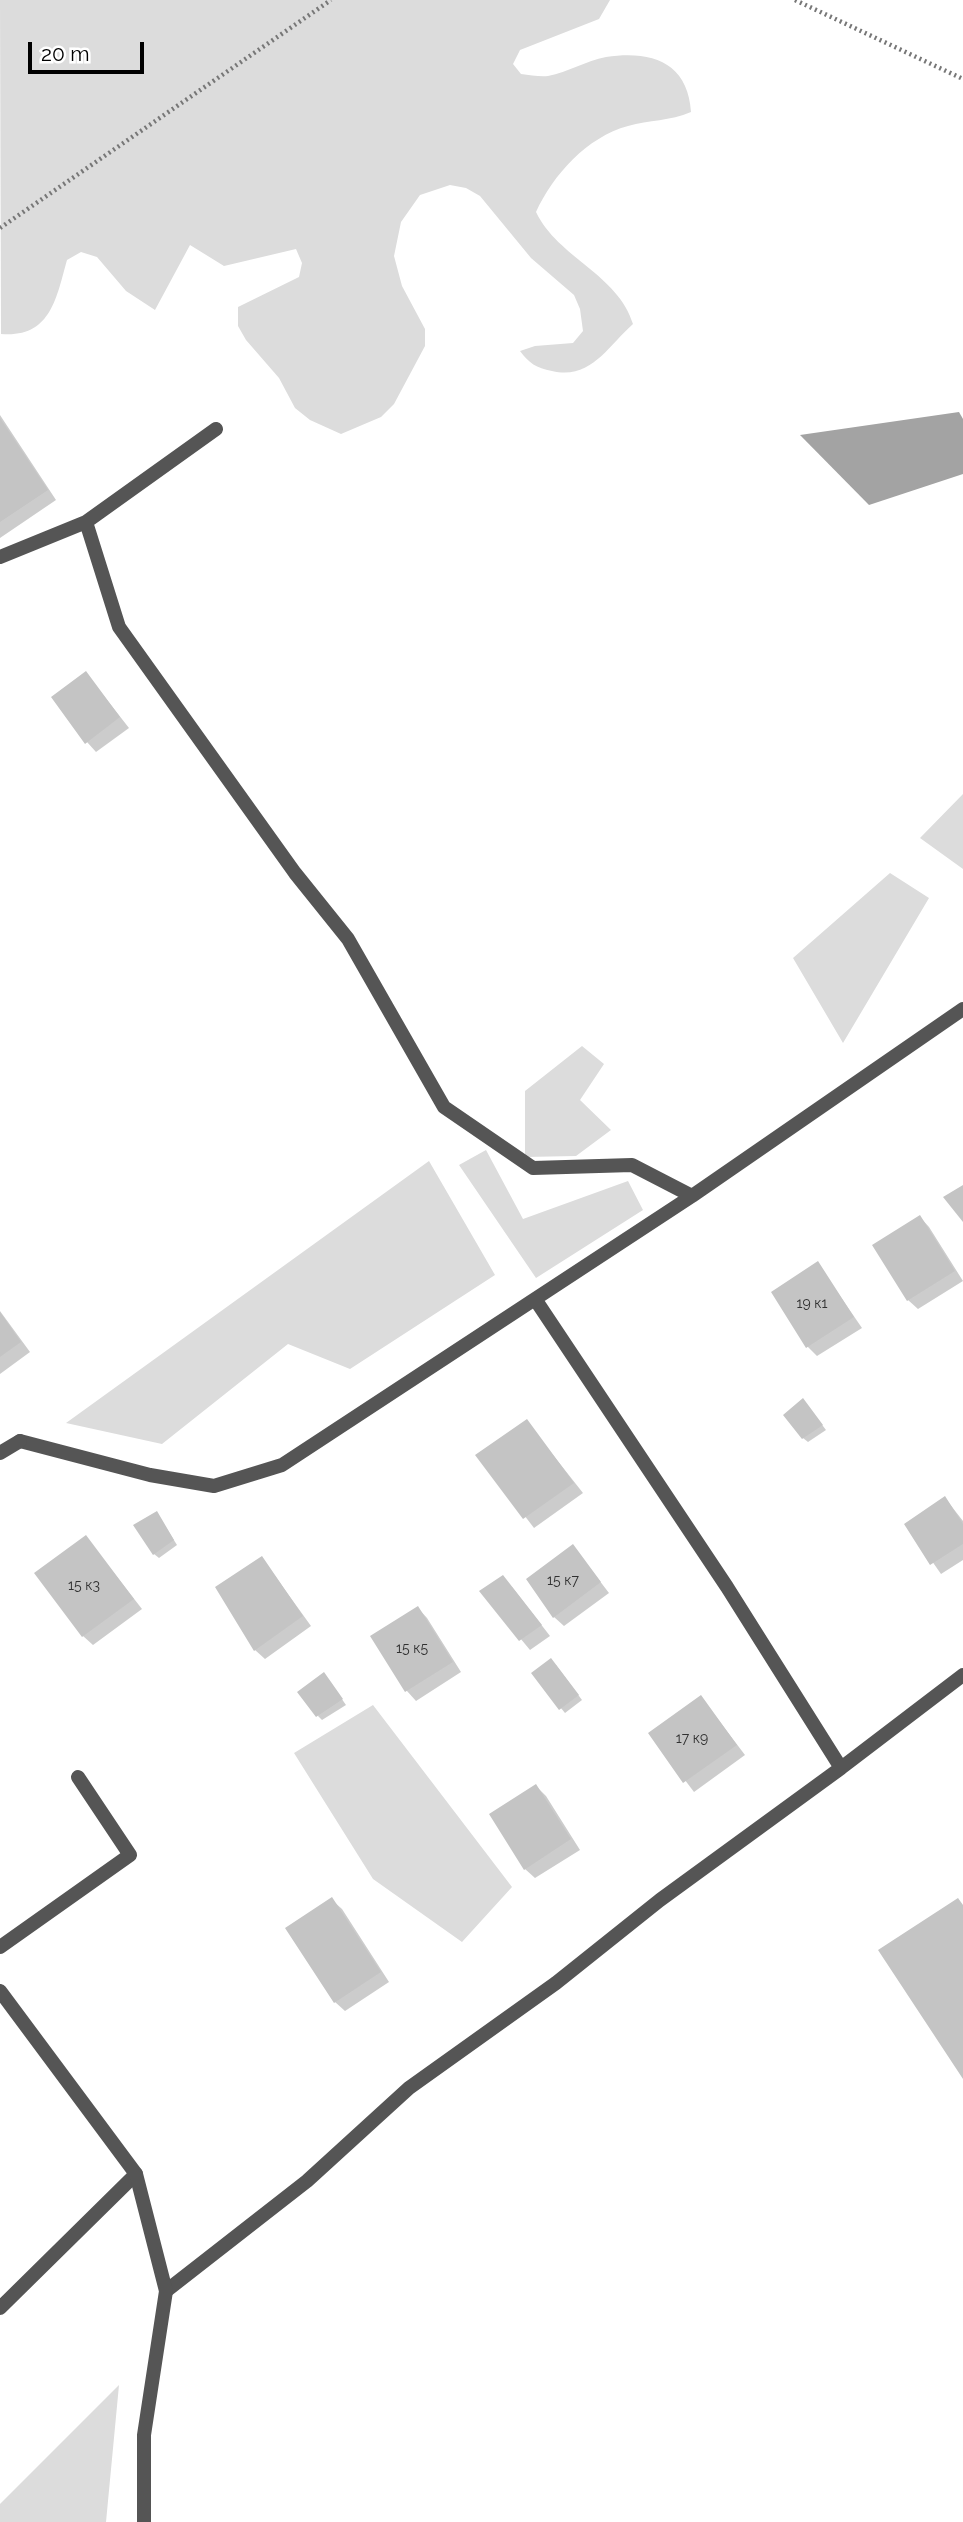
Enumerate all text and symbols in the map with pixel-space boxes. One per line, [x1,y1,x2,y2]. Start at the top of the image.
scale bar [32,28,147,72]
text: 20 m [41,41,89,66]
house number: 19 к1 [796,1296,828,1312]
house number: 15 к7 [547,1573,579,1589]
house number: 15 к3 [68,1578,100,1594]
house number: 15 к5 [396,1641,428,1657]
house number: 17 к9 [676,1731,708,1747]

